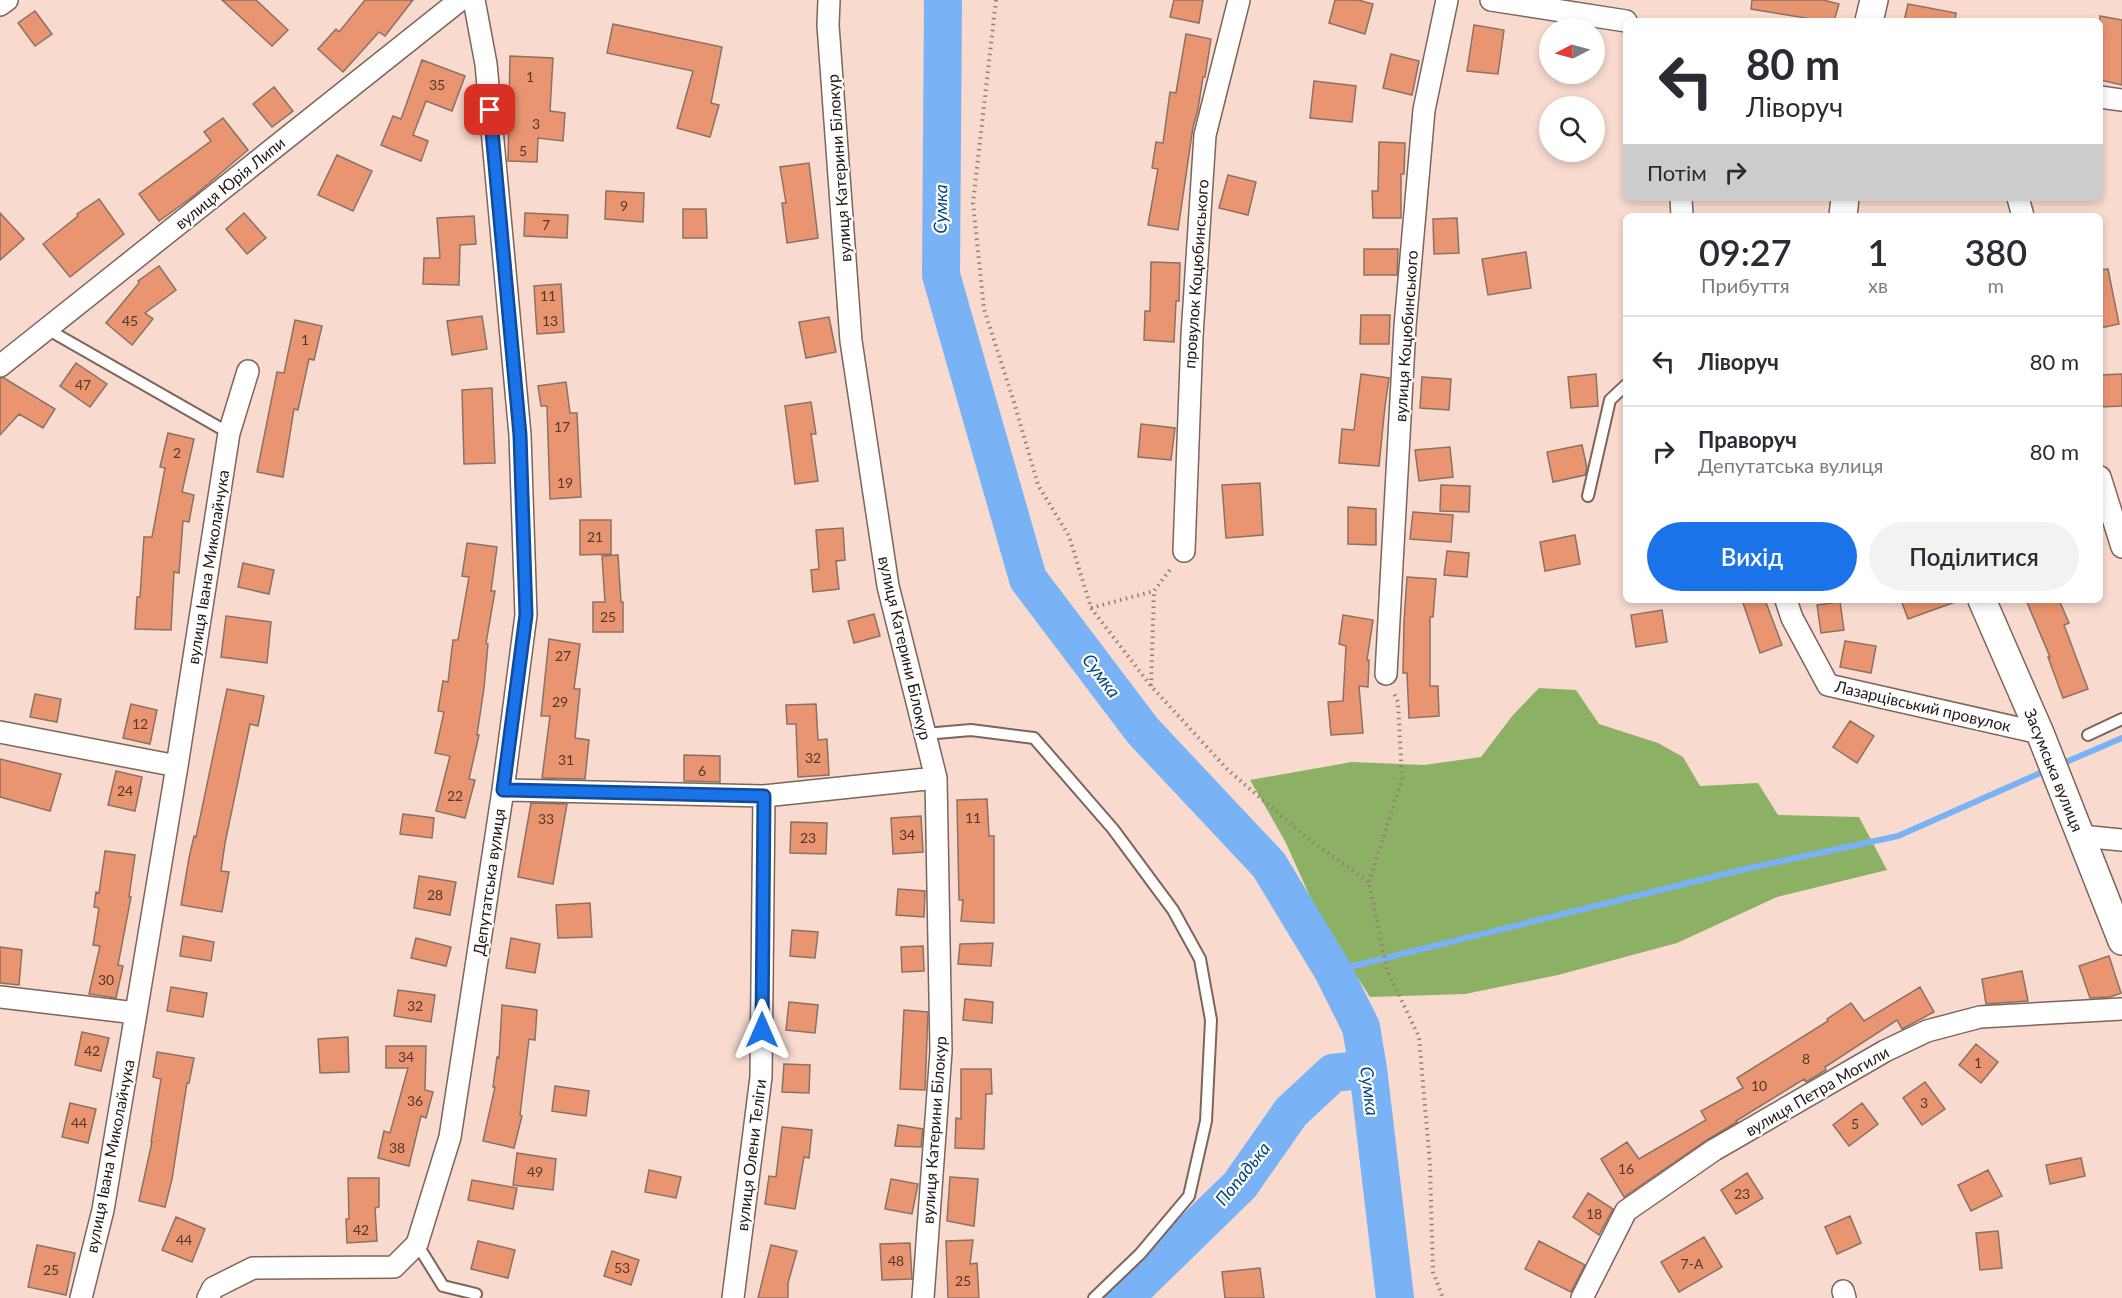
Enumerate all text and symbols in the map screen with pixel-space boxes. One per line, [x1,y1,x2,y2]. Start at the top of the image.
north arrow [1539,18,1605,84]
map controls [1539,18,1605,162]
text: 80 m [1746,39,1840,89]
icon: left [1647,42,1725,120]
house number: 1 [526,68,534,85]
street label: вулиця Катерини Білокур [822,73,855,263]
house number: 35 [429,76,445,93]
pin [464,84,515,135]
text: Ліворуч [1746,90,1843,123]
icon: arrive [473,93,506,126]
button: search [1539,96,1605,162]
house number: 3 [532,115,540,132]
street label: вулиця Юрія Липи [171,133,288,233]
house number: 5 [519,142,527,159]
icon: right [1719,156,1752,189]
text: Потім [1647,159,1707,186]
street label: провулок Коцюбинського [1179,179,1212,369]
water label: Сумка [929,184,951,234]
house number: 9 [620,197,628,214]
house number: 7 [542,216,550,233]
text: 09:27 [1699,230,1792,274]
text: 1 [1868,230,1888,274]
text: 380 [1964,230,2027,274]
street label: вулиця Коцюбинського [1390,249,1421,422]
text: Прибуття [1701,273,1790,297]
text: хв [1868,273,1888,297]
text: m [1987,273,2004,297]
house number: 11 [540,287,556,304]
house number: 45 [122,312,138,329]
house number: 13 [542,312,558,329]
house number: 1 [301,331,309,348]
icon: left [1647,345,1680,378]
text: Ліворуч [1698,348,1779,375]
text: 80 m [2030,348,2079,375]
house number: 47 [75,376,91,393]
house number: 17 [554,418,570,435]
text: Праворуч [1698,426,1797,453]
icon: right [1647,435,1680,468]
text: 80 m [2030,438,2079,465]
house number: 2 [173,444,181,461]
text: Депутатська вулиця [1698,453,1883,477]
street label: вулиця Івана Миколайчука [183,468,232,666]
house number: 19 [557,474,573,491]
button: Вихід [1647,522,1857,591]
button: Поділитися [1869,522,2079,591]
house number: 21 [587,528,603,545]
street label: вулиця Катерини Білокур [875,554,936,742]
house number: 25 [600,608,616,625]
house number: 27 [555,647,571,664]
water label: Сумка [1078,649,1125,702]
street label: Лазарцівський провулок [1832,676,2014,735]
house number: 29 [552,693,568,710]
street label: Засумська вулиця [2021,705,2088,834]
house number: 12 [132,715,148,732]
house number: 32 [805,749,821,766]
house number: 31 [558,751,574,768]
house number: 6 [698,762,706,779]
house number: 24 [117,782,133,799]
house number: 22 [447,787,463,804]
street label: Депутатська вулиця [469,807,508,957]
house number: 11 [965,809,981,826]
house number: 33 [538,810,554,827]
house number: 34 [899,826,915,843]
house number: 23 [800,829,816,846]
house number: 28 [427,886,443,903]
house number: 30 [98,971,114,988]
house number: 32 [407,997,423,1014]
position arrow [730,998,794,1062]
street label: вулиця Катерини Білокур [917,1035,950,1224]
house number: 42 [84,1042,100,1059]
street label: вулиця Петра Могили [1742,1042,1892,1139]
house number: 34 [398,1048,414,1065]
house number: 8 [1802,1050,1810,1067]
house number: 1 [1974,1054,1982,1071]
street label: вулиця Івана Миколайчука [81,1058,138,1254]
water label: Сумка [1356,1065,1384,1117]
house number: 10 [1751,1077,1767,1094]
street label: вулиця Олени Теліги [732,1078,769,1232]
house number: 36 [407,1092,423,1109]
house number: 3 [1920,1094,1928,1111]
house number: 44 [71,1114,87,1131]
house number: 5 [1851,1115,1859,1132]
water label: Попадька [1210,1137,1274,1210]
house number: 38 [389,1139,405,1156]
house number: 16 [1618,1160,1634,1177]
house number: 49 [527,1163,543,1180]
house number: 23 [1734,1185,1750,1202]
house number: 18 [1586,1205,1602,1222]
house number: 42 [353,1221,369,1238]
house number: 44 [176,1231,192,1248]
house number: 48 [888,1252,904,1269]
house number: 7-А [1681,1255,1704,1272]
house number: 53 [614,1259,630,1276]
house number: 25 [43,1261,59,1278]
house number: 25 [955,1272,971,1289]

